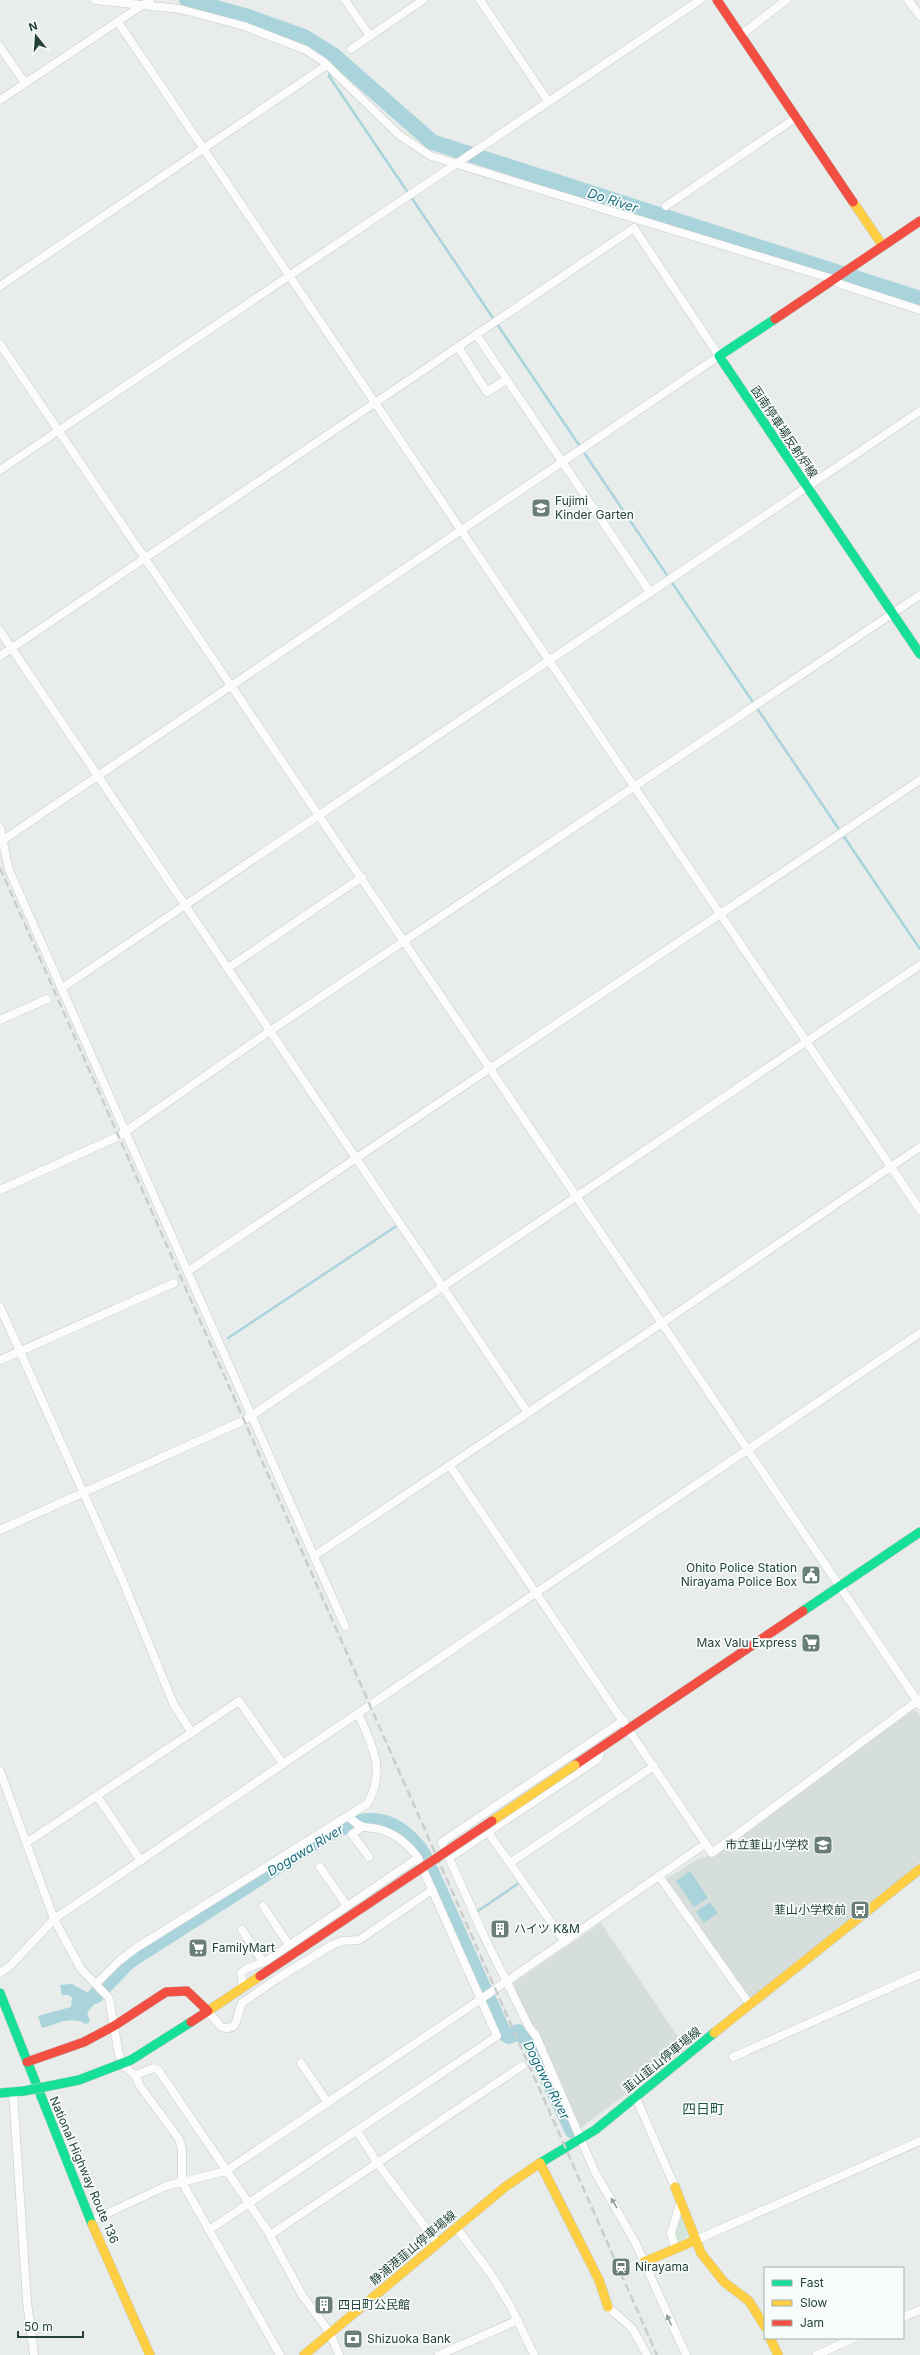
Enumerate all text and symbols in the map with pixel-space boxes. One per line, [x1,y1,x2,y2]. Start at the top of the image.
north arrow [16,16,56,56]
text: N [27,19,39,34]
water label: Do River [586,184,641,216]
street label: 函南停車場反射炉線 [748,383,821,481]
place label: Fujimi Kinder Garten [555,493,634,522]
school or university icon: Fujimi Kinder Garten [530,497,552,519]
place label: Ohito Police Station Nirayama Police Box [681,1560,797,1589]
public building icon: Ohito Police Station Nirayama Police Box [800,1564,822,1586]
supermarket icon: Max Valu Express [800,1632,822,1654]
place label: Max Valu Express [697,1635,797,1650]
water label: Dogawa River [264,1820,347,1879]
school or university icon: 市立韮山小学校 [812,1834,834,1856]
place label: 市立韮山小学校 [725,1837,809,1852]
bus stop icon: 韮山小学校前 [849,1899,871,1921]
place label: 韮山小学校前 [774,1902,846,1917]
building icon: ハイツ K&M [489,1918,511,1940]
place label: ハイツ K&M [514,1921,580,1936]
supermarket icon: FamilyMart [187,1937,209,1959]
place label: FamilyMart [212,1940,275,1955]
street label: 韮山韮山停車場線 [620,2024,704,2096]
water label: Dogawa River [520,2038,574,2123]
street label: National Highway Route 136 [47,2094,122,2246]
district label: 四日町 [682,2100,724,2117]
one-way arrow [610,2197,617,2209]
street label: 静浦港韮山停車場線 [366,2207,459,2288]
station icon: Nirayama [610,2256,632,2278]
place label: Nirayama [635,2259,689,2274]
legend [764,2267,904,2339]
text: Fast [800,2275,824,2290]
building icon: 四日町公民館 [313,2294,335,2316]
text: Slow [800,2295,828,2310]
place label: 四日町公民館 [338,2297,410,2312]
scale bar [18,2313,83,2339]
one-way arrow [666,2315,672,2326]
text: Jam [800,2315,824,2330]
text: 50 m [24,2319,53,2334]
bank icon: Shizuoka Bank [342,2328,364,2350]
place label: Shizuoka Bank [367,2331,451,2346]

